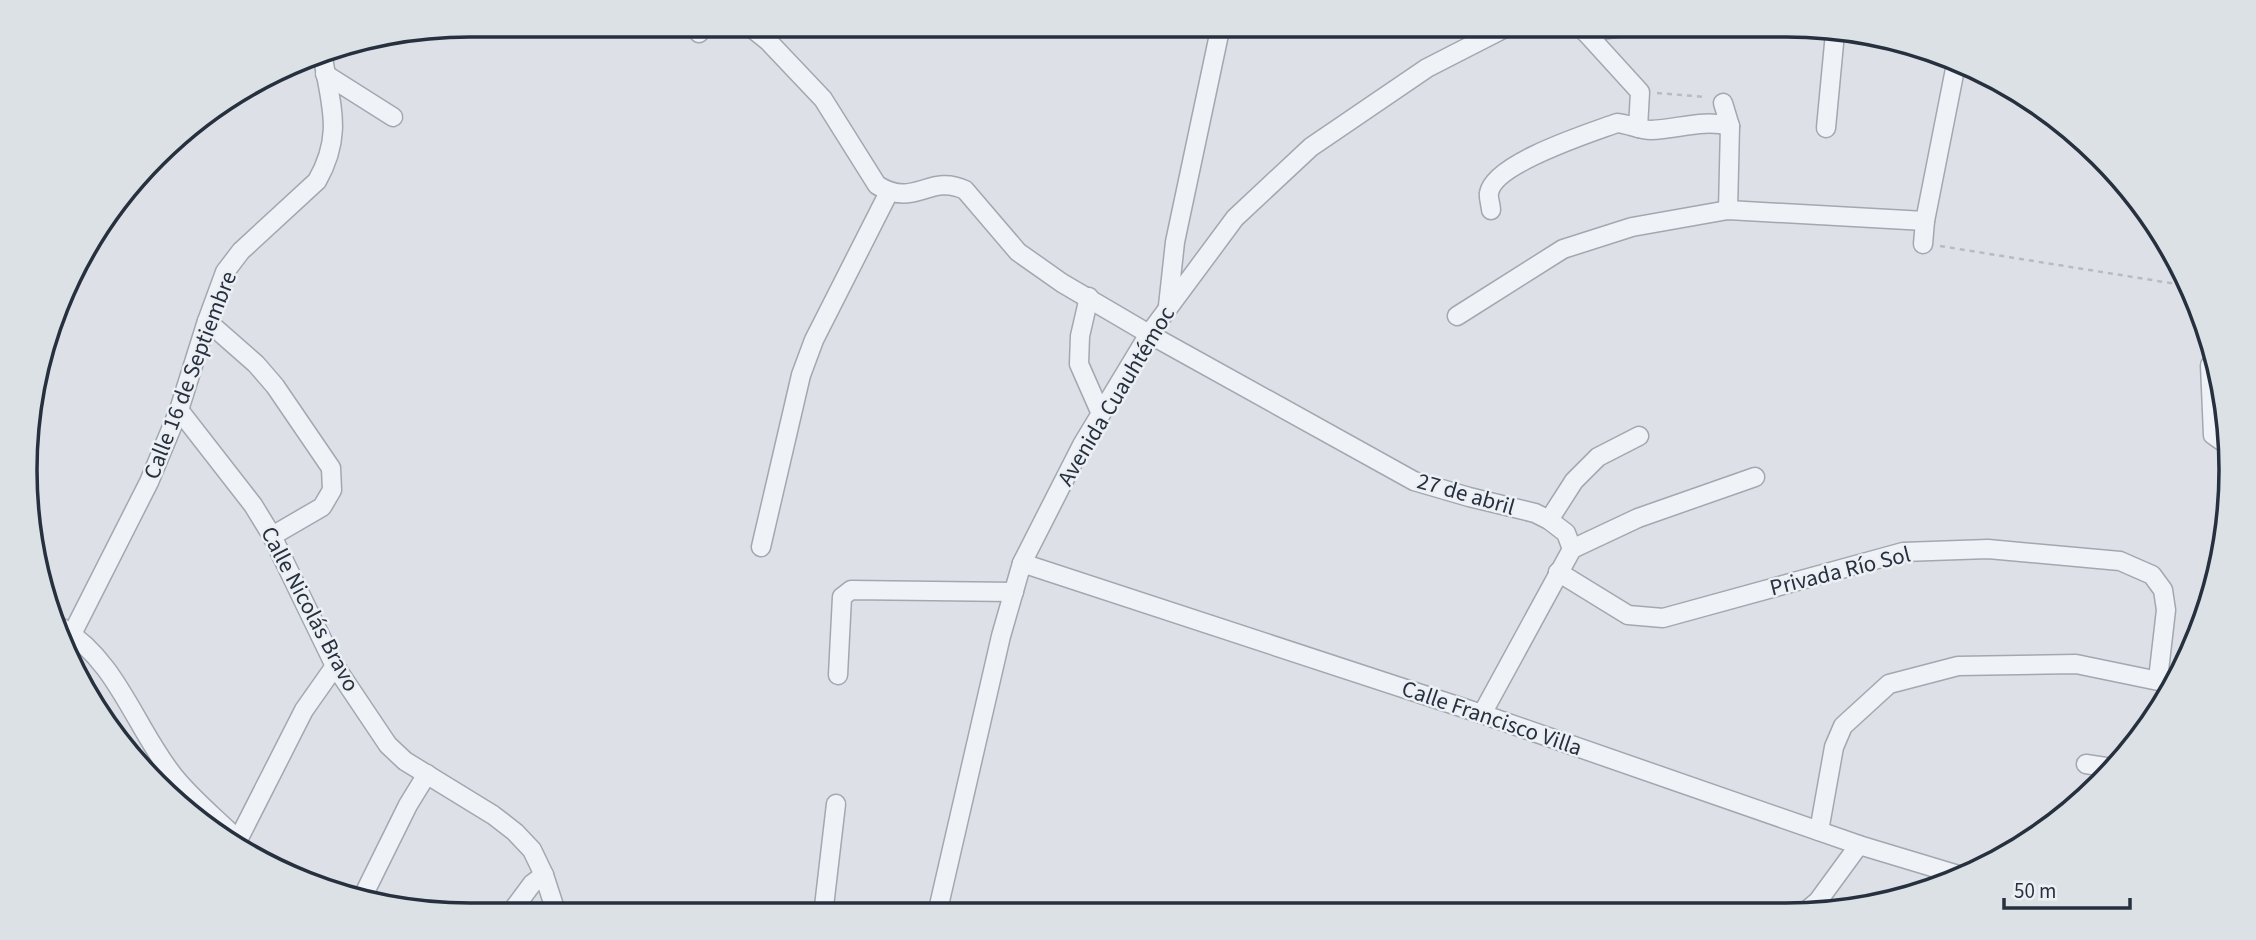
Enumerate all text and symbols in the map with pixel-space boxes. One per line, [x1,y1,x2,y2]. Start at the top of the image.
street label: Calle 16 de Septiembre [135,266,245,484]
street label: Avenida Cuauhtémoc [1049,300,1183,492]
street label: 27 de abril [1413,464,1519,524]
street label: Calle Nicolás Bravo [253,521,367,697]
street label: Privada Río Sol [1766,538,1914,604]
street label: Calle Francisco Villa [1397,672,1587,764]
scale bar [2004,866,2130,910]
text: 50 m [2014,876,2056,906]

